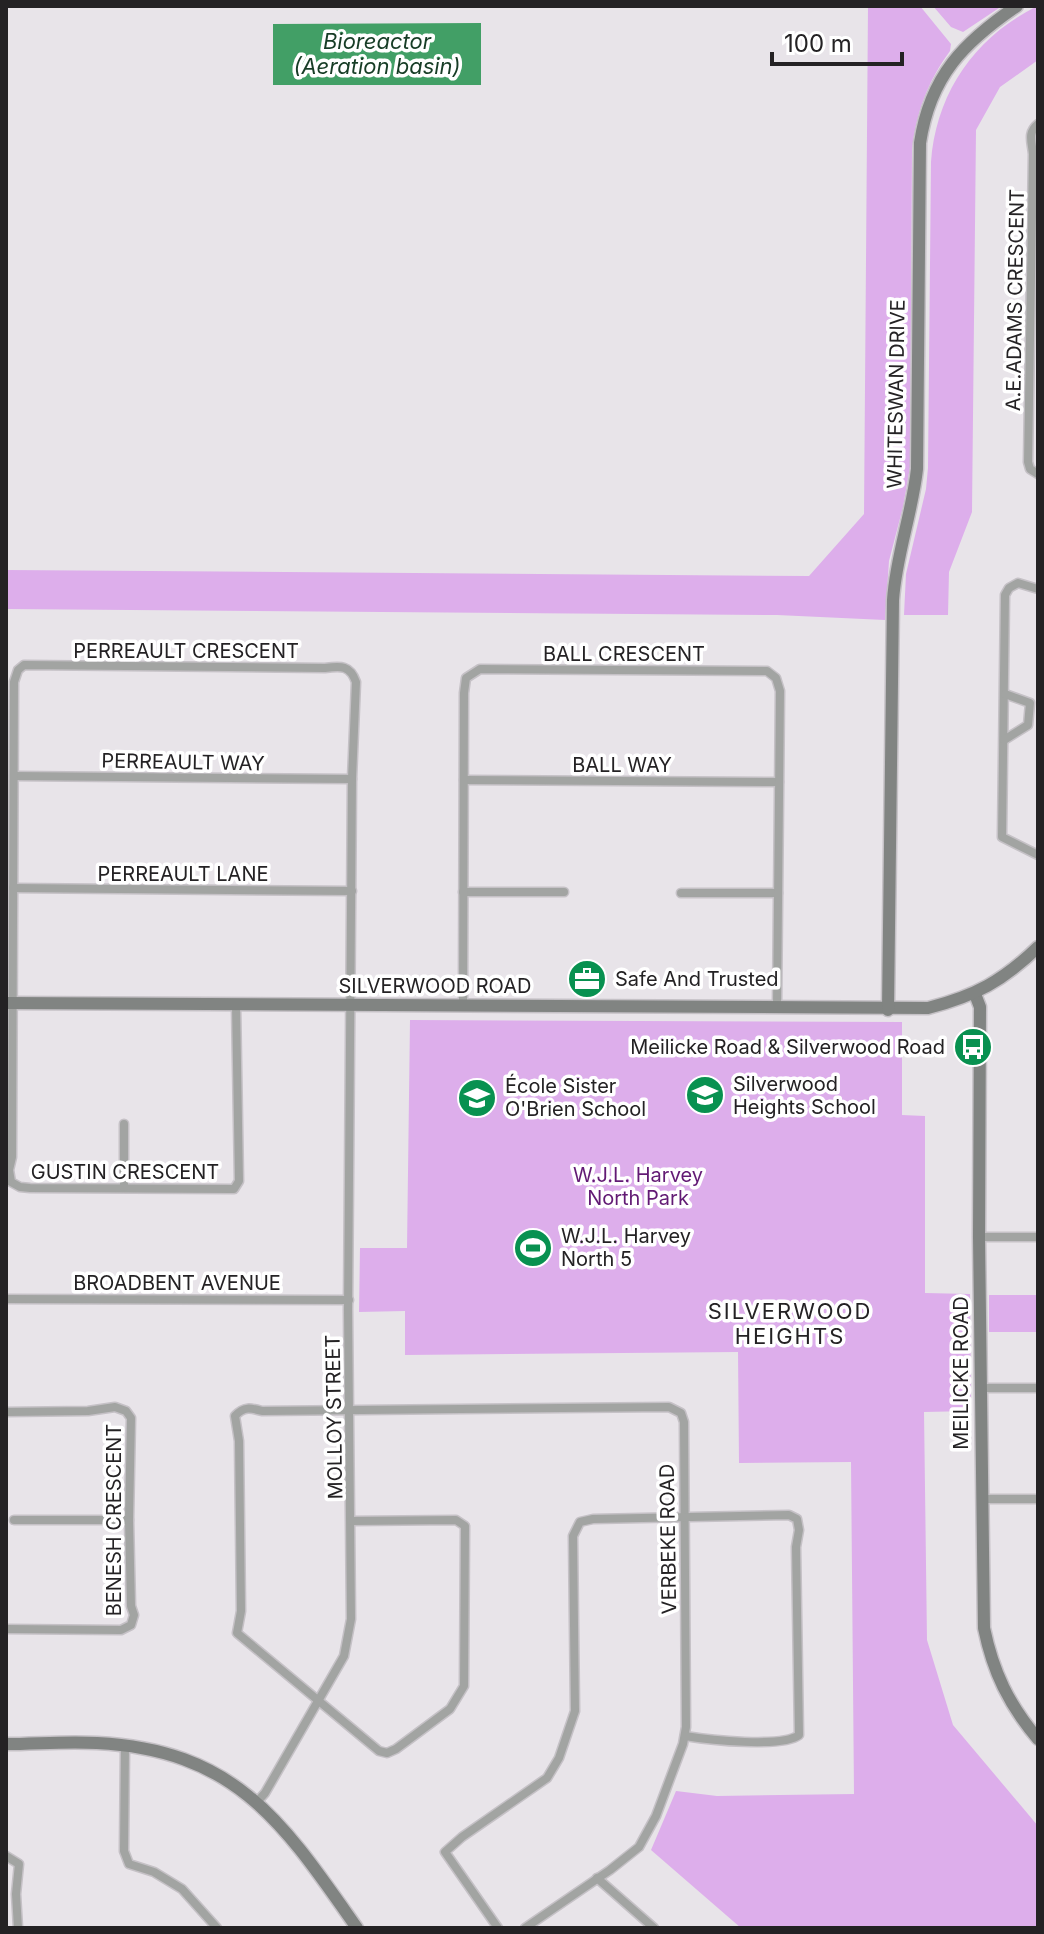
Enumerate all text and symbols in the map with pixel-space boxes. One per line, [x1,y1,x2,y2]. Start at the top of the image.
scale bar [772,16,902,66]
water label: Bioreactor (Aeration basin) [293,28,461,79]
text: 100 m [784,29,852,58]
street label: A.E.ADAMS CRESCENT [1001,189,1029,411]
street label: WHITESWAN DRIVE [882,299,910,489]
street label: PERREAULT CRESCENT [73,639,299,663]
street label: BALL CRESCENT [543,642,705,666]
street label: PERREAULT WAY [101,749,265,775]
street label: BALL WAY [572,753,672,777]
street label: PERREAULT LANE [98,862,268,886]
office icon: Safe And Trusted [566,958,608,1000]
place label: Safe And Trusted [615,967,779,991]
street label: SILVERWOOD ROAD [339,974,531,998]
bus stop icon: Meilicke Road & Silverwood Road [952,1026,994,1068]
place label: Meilicke Road & Silverwood Road [630,1035,945,1059]
place label: Silverwood Heights School [733,1072,876,1119]
place label: École Sister O'Brien School [505,1073,646,1121]
school or university icon: Silverwood Heights School [684,1074,726,1116]
school or university icon: École Sister O'Brien School [456,1077,498,1119]
street label: GUSTIN CRESCENT [31,1160,219,1184]
park label: W.J.L. Harvey North Park [573,1163,703,1210]
place label: W.J.L. Harvey North 5 [561,1224,691,1271]
sports icon: W.J.L. Harvey North 5 [512,1227,554,1269]
street label: BROADBENT AVENUE [73,1271,281,1295]
street label: MEILICKE ROAD [949,1296,973,1450]
district label: SILVERWOOD HEIGHTS [708,1298,872,1349]
street label: MOLLOY STREET [321,1334,347,1500]
street label: BENESH CRESCENT [102,1424,126,1616]
street label: VERBEKE ROAD [655,1463,681,1615]

